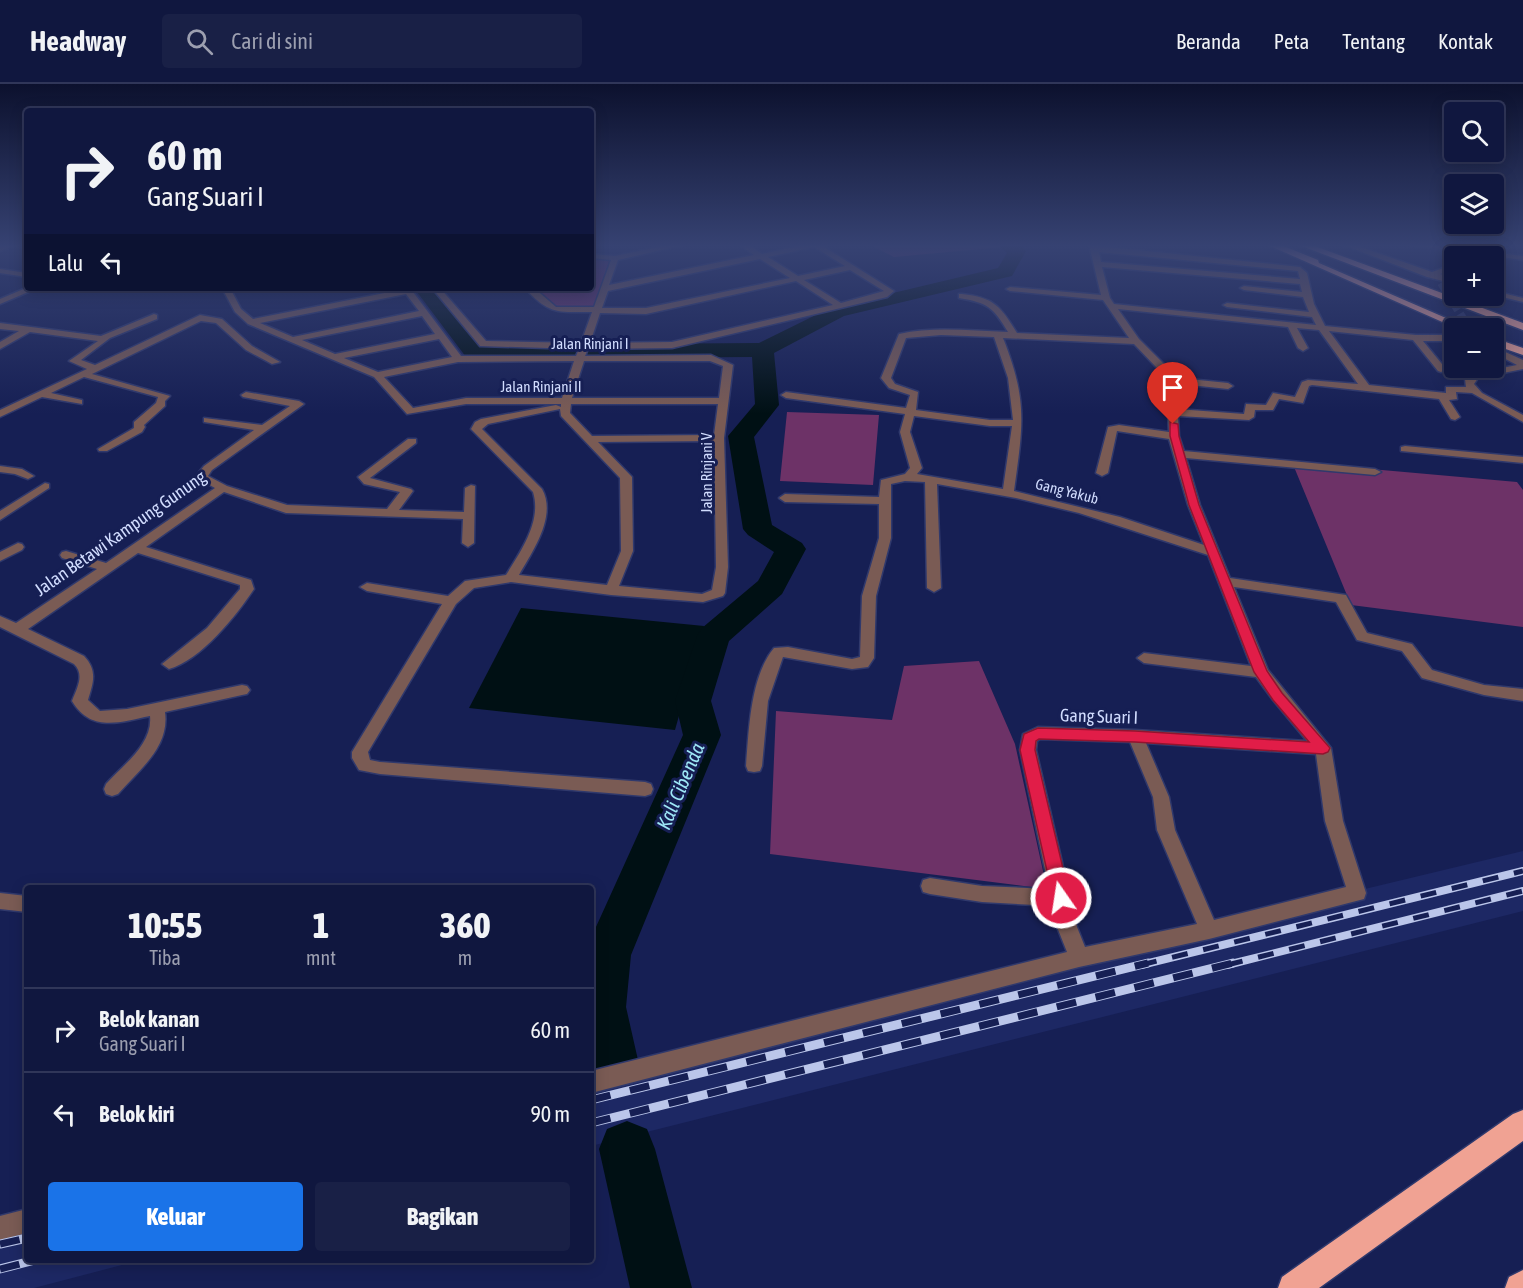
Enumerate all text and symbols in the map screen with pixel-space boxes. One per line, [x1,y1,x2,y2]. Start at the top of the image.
search box [162,14,582,68]
text: Headway [30,25,126,57]
icon: search [183,25,216,58]
text: Cari di sini [231,28,313,54]
text: Beranda [1176,29,1241,53]
text: Peta [1274,29,1309,53]
text: Tentang [1342,29,1405,53]
text: Kontak [1438,29,1493,53]
map controls [1444,102,1504,378]
button: search [1444,102,1504,162]
text: 60 m [147,131,222,179]
icon: right [48,132,126,210]
button: layers [1444,174,1504,234]
text: Gang Suari I [147,181,264,212]
icon: left [95,246,128,279]
button: + [1444,246,1504,306]
text: Lalu [48,250,83,276]
button: − [1444,318,1504,378]
street label: Jalan Rinjani I [551,335,629,352]
pin [1147,362,1198,424]
icon: arrive [1156,371,1189,404]
street label: Jalan Rinjani II [500,378,582,395]
street label: Jalan Rinjani V [698,432,715,513]
street label: Jalan Betawi Kampung Gunung [30,466,210,600]
street label: Gang Yakub [1034,475,1100,507]
street label: Gang Suari I [1060,704,1138,728]
water label: Kali Cibenda [651,739,709,833]
position arrow [1029,866,1093,930]
text: 10:55 [128,904,202,946]
text: 1 [313,904,329,946]
text: 360 [440,904,490,946]
text: Tiba [149,946,181,969]
text: mnt [306,946,336,969]
text: m [458,946,472,969]
text: Belok kanan [99,1006,200,1032]
icon: right [48,1014,81,1047]
text: 60 m [530,1017,570,1043]
text: Gang Suari I [99,1032,186,1055]
icon: left [48,1098,81,1131]
text: Belok kiri [99,1101,174,1127]
text: 90 m [530,1101,570,1127]
button: Keluar [48,1182,303,1251]
button: Bagikan [315,1182,570,1251]

